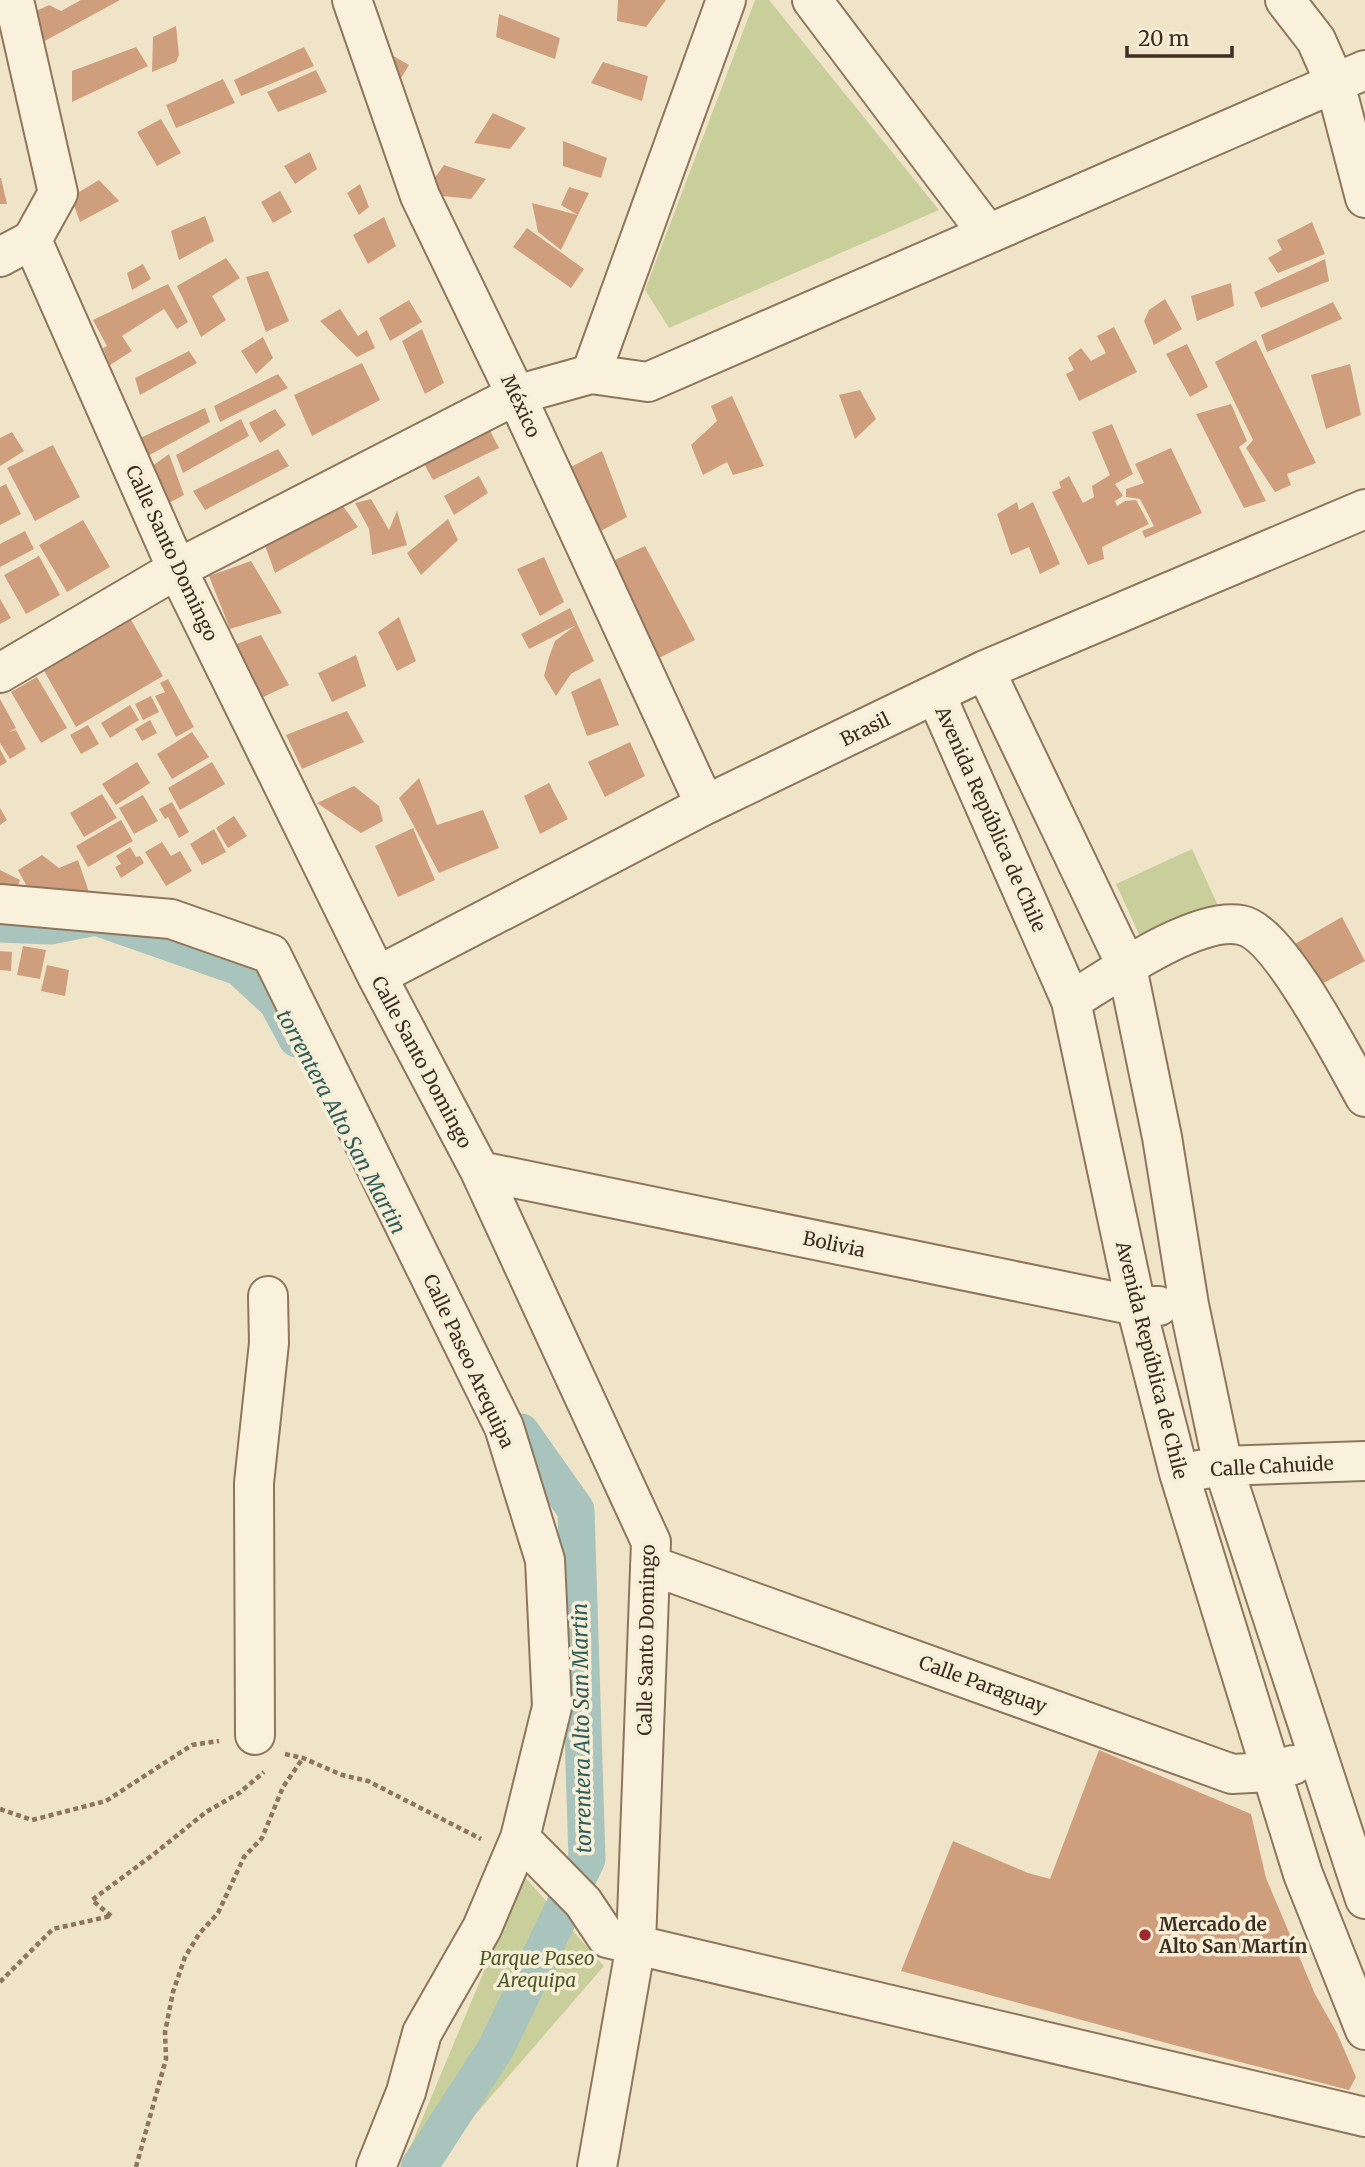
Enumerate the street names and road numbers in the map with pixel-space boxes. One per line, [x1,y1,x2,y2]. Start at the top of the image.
street label: México [496,371,546,441]
street label: Calle Santo Domingo [121,461,223,645]
street label: Avenida República de Chile [930,702,1052,936]
street label: Brasil [836,707,894,751]
street label: Calle Santo Domingo [367,972,477,1152]
street label: Bolivia [801,1226,867,1262]
street label: Avenida República de Chile [1111,1238,1193,1481]
street label: Calle Paseo Arequipa [418,1270,520,1452]
street label: Calle Cahuide [1210,1451,1334,1481]
street label: Calle Santo Domingo [632,1544,660,1736]
street label: Calle Paraguay [916,1650,1050,1718]

